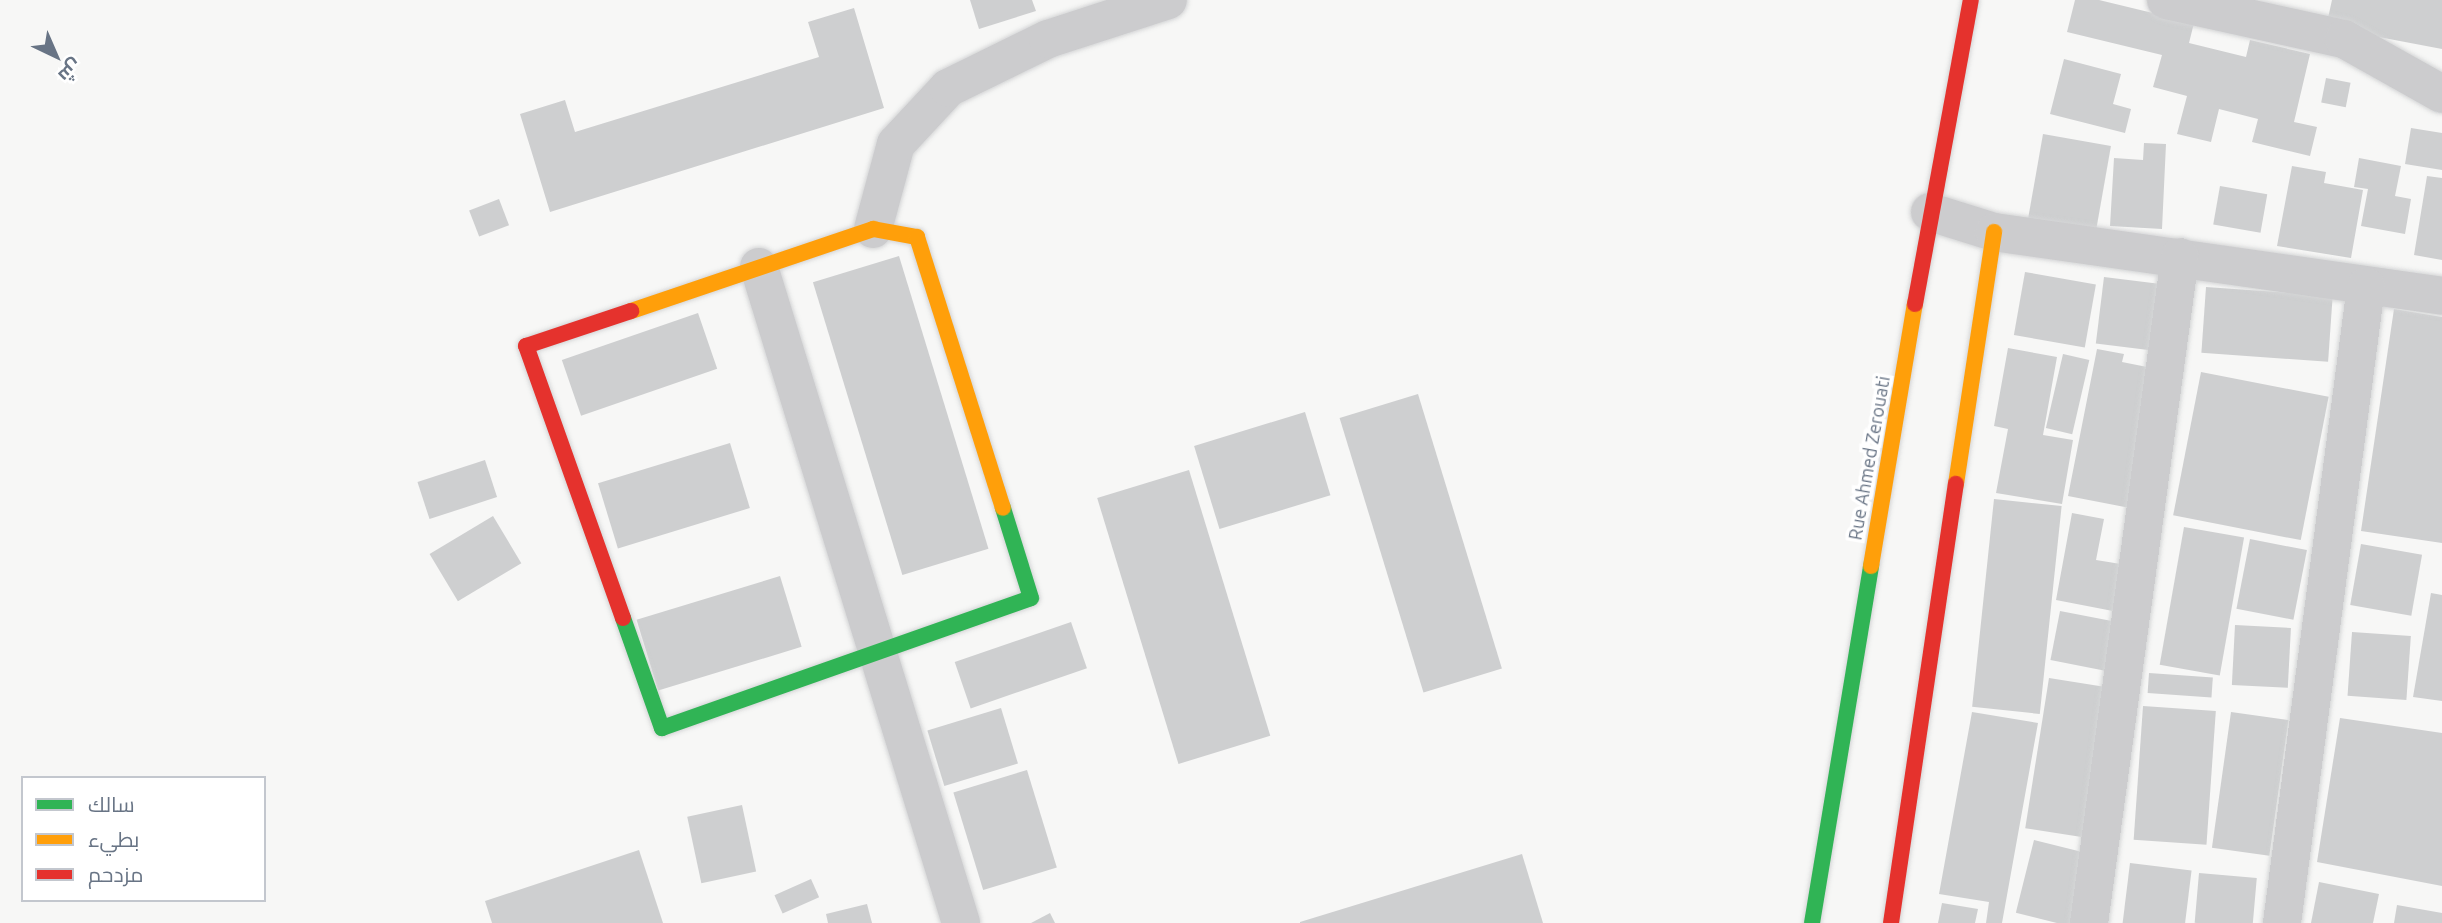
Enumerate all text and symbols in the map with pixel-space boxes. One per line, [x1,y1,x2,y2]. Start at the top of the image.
north arrow [21,21,91,91]
text: ش [54,55,87,87]
street label: Rue Ahmed Zerouati [1844,374,1894,542]
legend [21,776,266,902]
text: سالك [88,792,135,816]
text: بطيء [88,827,139,851]
text: مزدحم [88,862,143,886]

